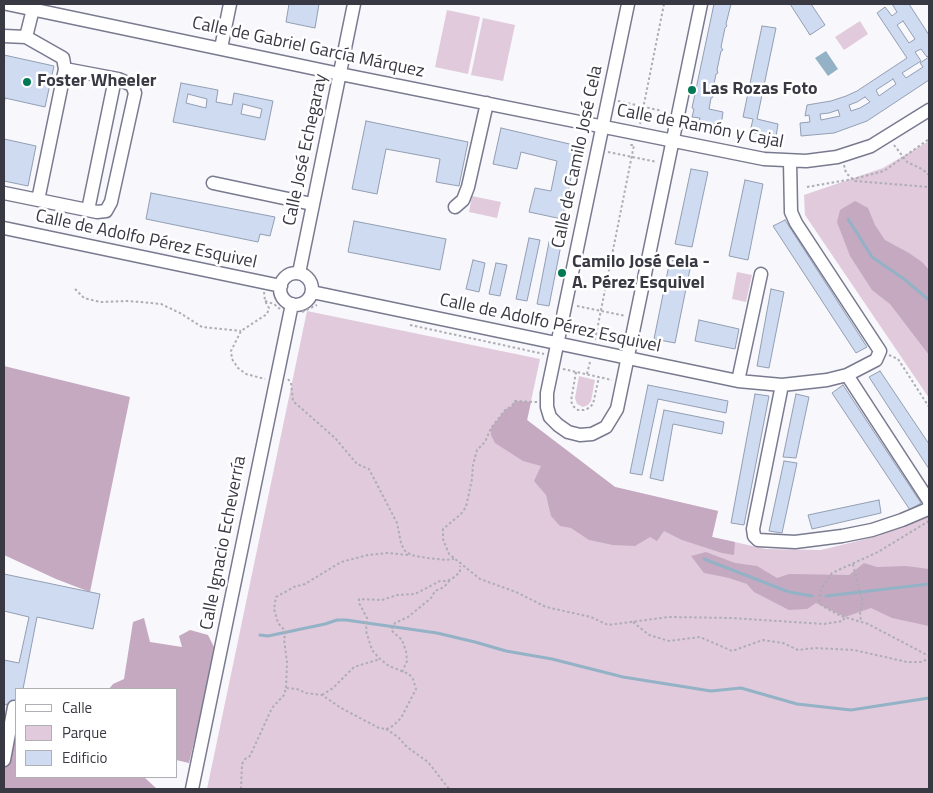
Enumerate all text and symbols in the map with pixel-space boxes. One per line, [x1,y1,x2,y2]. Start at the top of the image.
street label: Calle de Gabriel García Márquez [190,13,426,83]
street label: Calle de Camilo José Cela [548,64,608,250]
place label: Foster Wheeler [37,71,157,93]
street label: Calle José Echegaray [279,72,333,228]
marker: Foster Wheeler [21,76,33,88]
place label: Las Rozas Foto [702,79,818,101]
marker: Las Rozas Foto [686,84,698,96]
street label: Calle de Ramón y Cajal [615,100,785,154]
street label: Calle de Adolfo Pérez Esquivel [33,206,259,274]
place label: Camilo José Cela - A. Pérez Esquivel [572,252,710,294]
marker: Camilo José Cela - A. Pérez Esquivel [556,267,568,279]
street label: Calle de Adolfo Pérez Esquivel [437,290,663,358]
street label: Calle Ignacio Echeverría [197,454,251,632]
legend [15,688,178,778]
text: Calle [62,696,92,719]
text: Parque [62,721,107,744]
text: Edificio [62,746,107,769]

